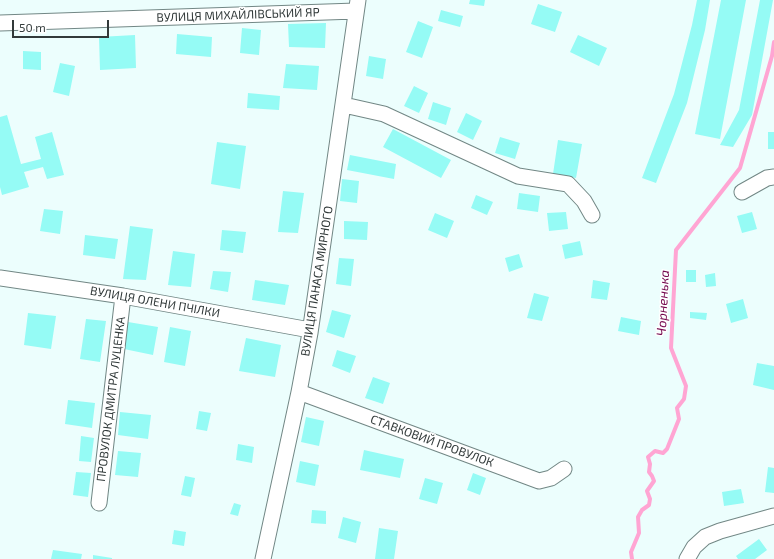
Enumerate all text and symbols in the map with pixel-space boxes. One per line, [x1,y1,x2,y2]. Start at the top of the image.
street label: ВУЛИЦЯ МИХАЙЛІВСЬКИЙ ЯР [156,5,320,25]
scale bar [14,12,111,38]
text: 50 m [19,20,46,34]
street label: ВУЛИЦЯ ПАНАСА МИРНОГО [298,205,336,357]
water label: Чорненька [653,270,673,336]
street label: ВУЛИЦЯ ОЛЕНИ ПЧІЛКИ [89,283,221,321]
street label: ПРОВУЛОК ДМИТРА ЛУЦЕНКА [94,316,128,482]
street label: СТАВКОВИЙ ПРОВУЛОК [368,412,496,470]

